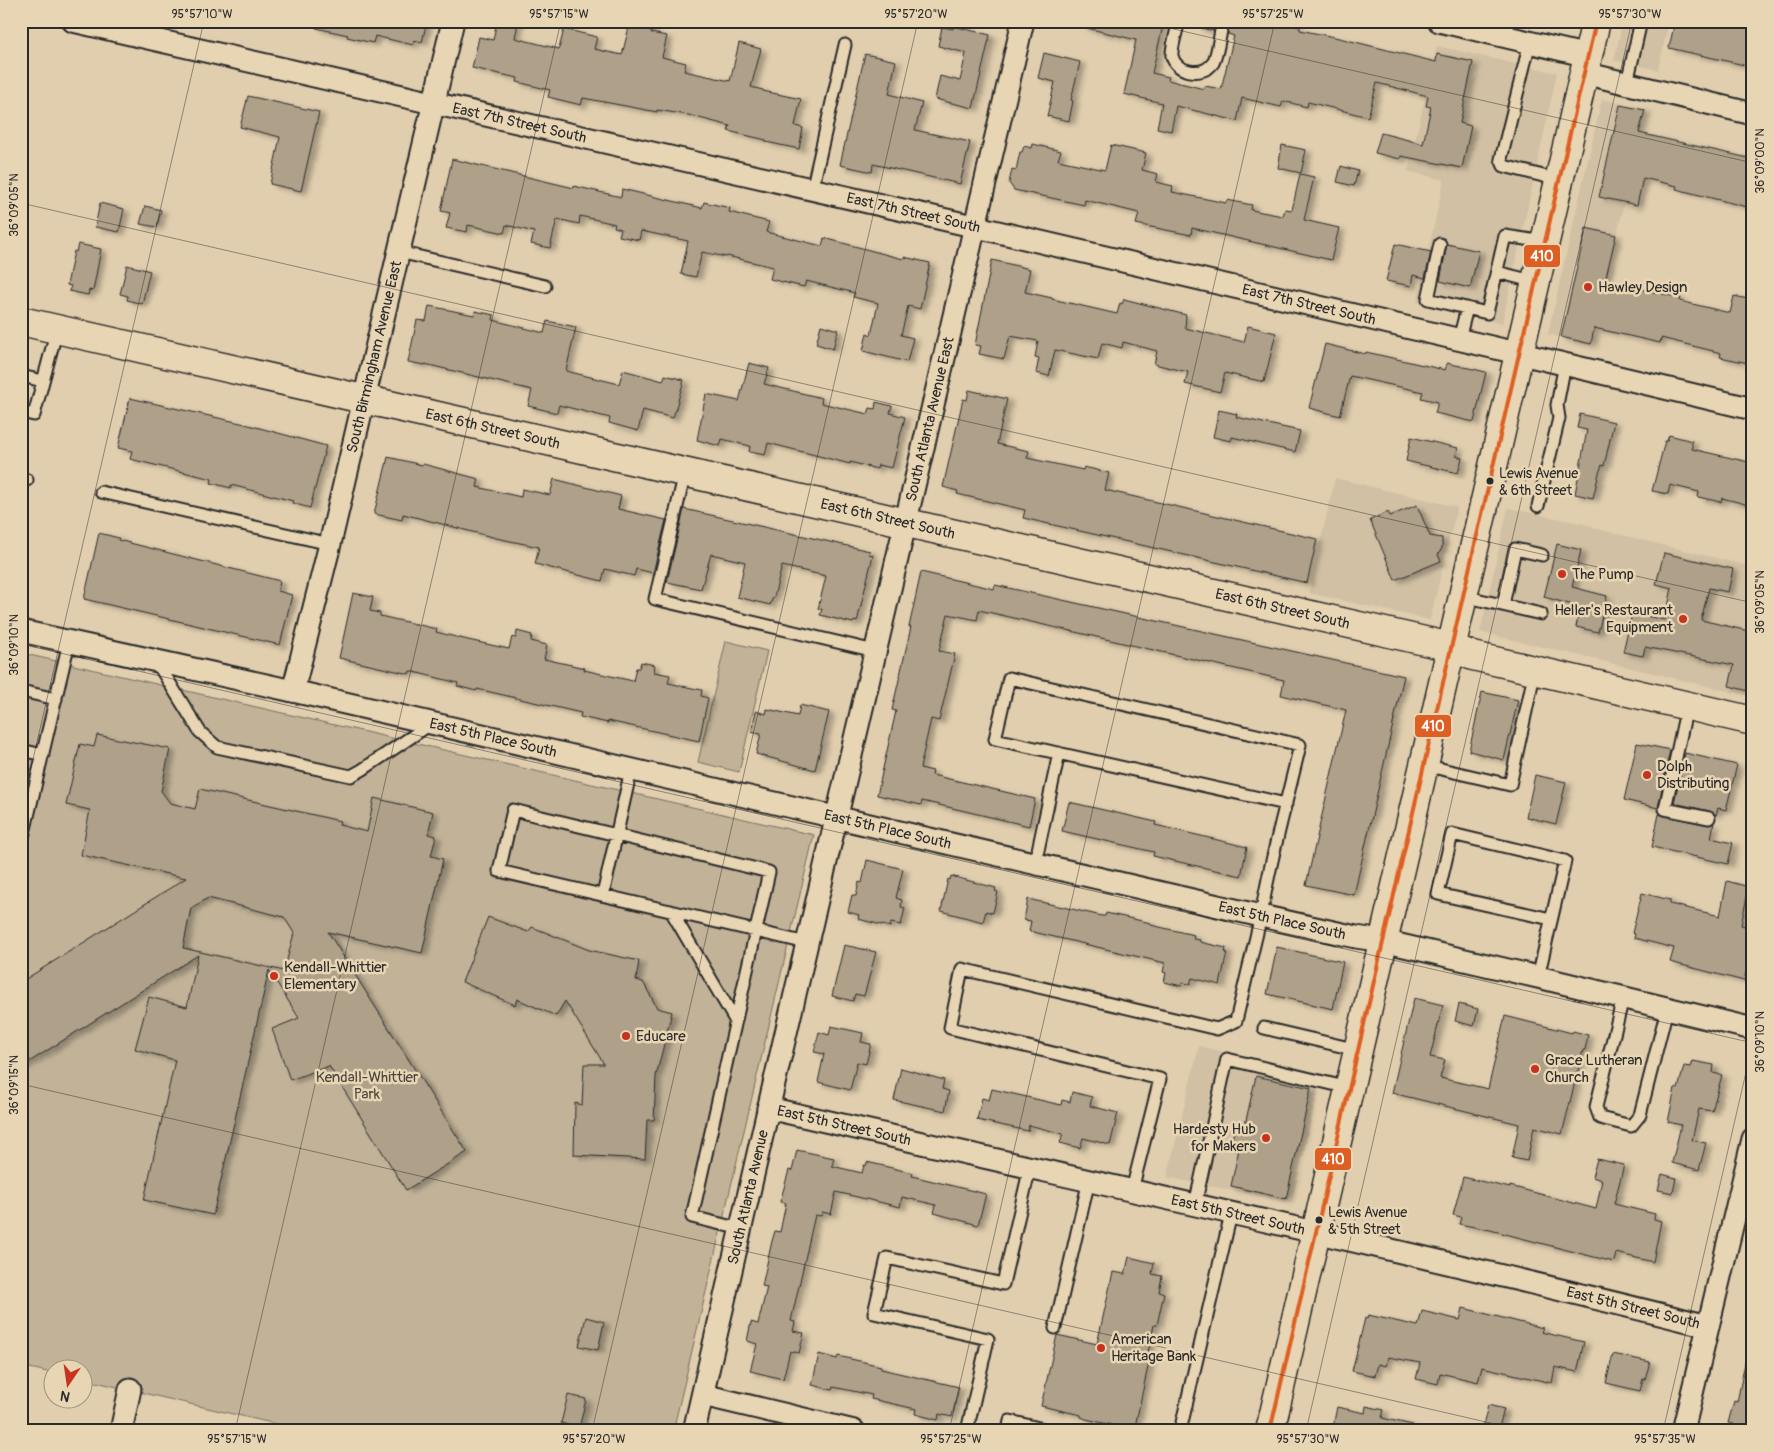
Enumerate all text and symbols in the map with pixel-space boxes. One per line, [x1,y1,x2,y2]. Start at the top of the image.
text: 95°57'10"W [171,7,233,22]
text: 95°57'15"W [529,7,589,22]
text: 95°57'20"W [884,7,948,22]
text: 95°57'25"W [1242,7,1304,22]
text: 95°57'30"W [1598,7,1662,22]
street label: East 7th Street South [451,99,588,148]
text: 36°09'00"N [1753,128,1768,194]
text: 36°09'05"N [7,173,22,237]
street label: East 7th Street South [845,189,982,238]
line badge: 410 [1523,244,1561,268]
text: 410 [1530,248,1554,265]
street label: South Birmingham Avenue East [343,258,407,455]
place label: Hawley Design [1598,278,1687,297]
street label: East 7th Street South [1240,280,1377,330]
marker: Hawley Design [1582,281,1594,293]
street label: South Atlanta Avenue East [902,334,959,503]
street label: East 6th Street South [424,405,562,454]
place label: Lewis Avenue & 6th Street [1499,465,1578,499]
marker: Lewis Avenue & 6th Street [1485,476,1495,486]
street label: East 6th Street South [819,495,957,544]
place label: The Pump [1572,565,1634,584]
marker: The Pump [1556,568,1568,580]
text: 36°09'05"N [1753,570,1768,634]
street label: East 6th Street South [1213,585,1352,634]
place label: Heller's Restaurant Equipment [1555,601,1674,637]
marker: Heller's Restaurant Equipment [1677,613,1689,625]
text: 36°09'10"N [7,614,22,676]
street label: East 5th Place South [428,714,558,762]
line badge: 410 [1414,714,1452,738]
text: 410 [1421,718,1445,735]
place label: Dolph Distributing [1657,757,1729,793]
marker: Dolph Distributing [1641,769,1653,781]
street label: East 5th Place South [822,806,953,854]
street label: East 5th Place South [1217,897,1348,944]
place label: Kendall-Whittier Elementary [284,958,387,994]
marker: Kendall-Whittier Elementary [268,970,280,982]
text: 36°09'10"N [1753,1011,1768,1073]
place label: Educare [636,1027,686,1046]
marker: Educare [620,1030,632,1042]
place label: Grace Lutheran Church [1545,1051,1642,1087]
text: 36°09'15"N [7,1055,22,1115]
marker: Grace Lutheran Church [1529,1063,1541,1075]
park label: Kendall-Whittier Park [316,1068,419,1104]
street label: East 5th Street South [775,1101,913,1150]
place label: Hardesty Hub for Makers [1173,1120,1256,1156]
street label: South Atlanta Avenue [724,1128,773,1266]
marker: Hardesty Hub for Makers [1260,1132,1272,1144]
line badge: 410 [1314,1147,1352,1171]
text: 410 [1321,1151,1345,1168]
street label: East 5th Street South [1169,1191,1307,1240]
place label: Lewis Avenue & 5th Street [1328,1204,1407,1238]
marker: Lewis Avenue & 5th Street [1314,1215,1324,1225]
street label: East 5th Street South [1564,1283,1702,1334]
place label: American Heritage Bank [1111,1330,1197,1366]
marker: American Heritage Bank [1095,1342,1107,1354]
north arrow [42,1360,92,1410]
text: N [59,1387,72,1406]
text: 95°57'15"W [207,1432,267,1447]
text: 95°57'20"W [562,1432,626,1447]
text: 95°57'25"W [920,1432,982,1447]
text: 95°57'30"W [1276,1432,1340,1447]
text: 95°57'35"W [1634,1432,1696,1447]

